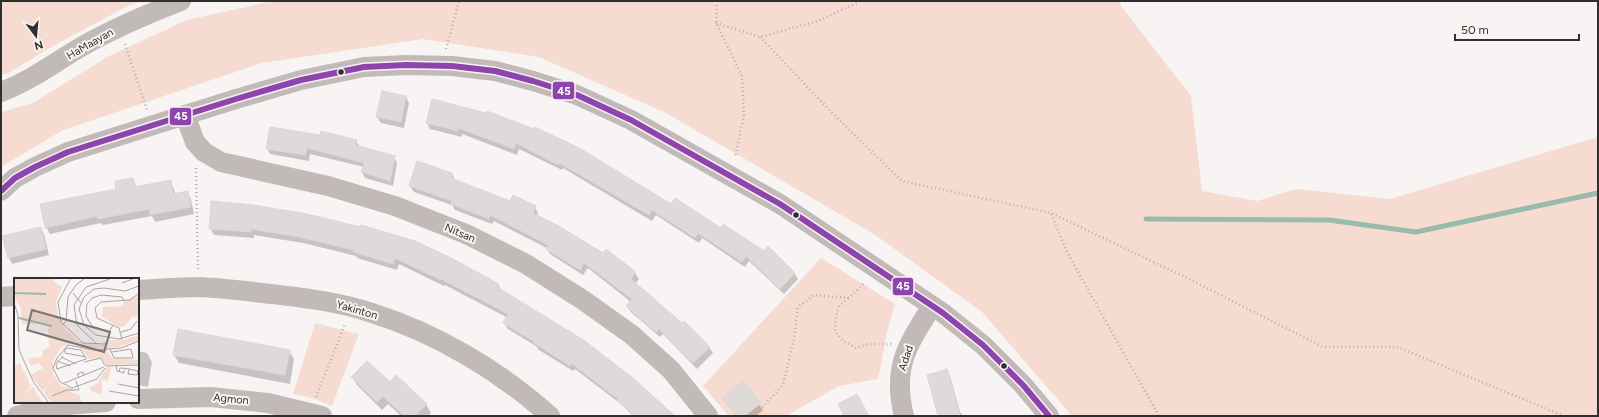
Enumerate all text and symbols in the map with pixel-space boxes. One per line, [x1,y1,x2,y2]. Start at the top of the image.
north arrow [16,16,56,56]
scale bar [1455,16,1579,42]
text: 50 m [1461,23,1489,37]
street label: HaMaayan [64,25,116,63]
text: N [33,38,45,53]
unlabelled marker [336,67,346,77]
line badge: 45 [552,81,575,100]
text: 45 [557,85,571,98]
line badge: 45 [169,107,192,126]
text: 45 [174,110,188,123]
unlabelled marker [791,210,801,220]
street label: Nitsan [443,221,477,245]
line badge: 45 [892,277,914,296]
inset map [14,278,139,403]
text: 45 [896,280,910,293]
street label: Yakinton [335,298,379,322]
street label: Adad [896,344,916,372]
unlabelled marker [999,361,1009,371]
street label: Agmon [213,391,249,407]

